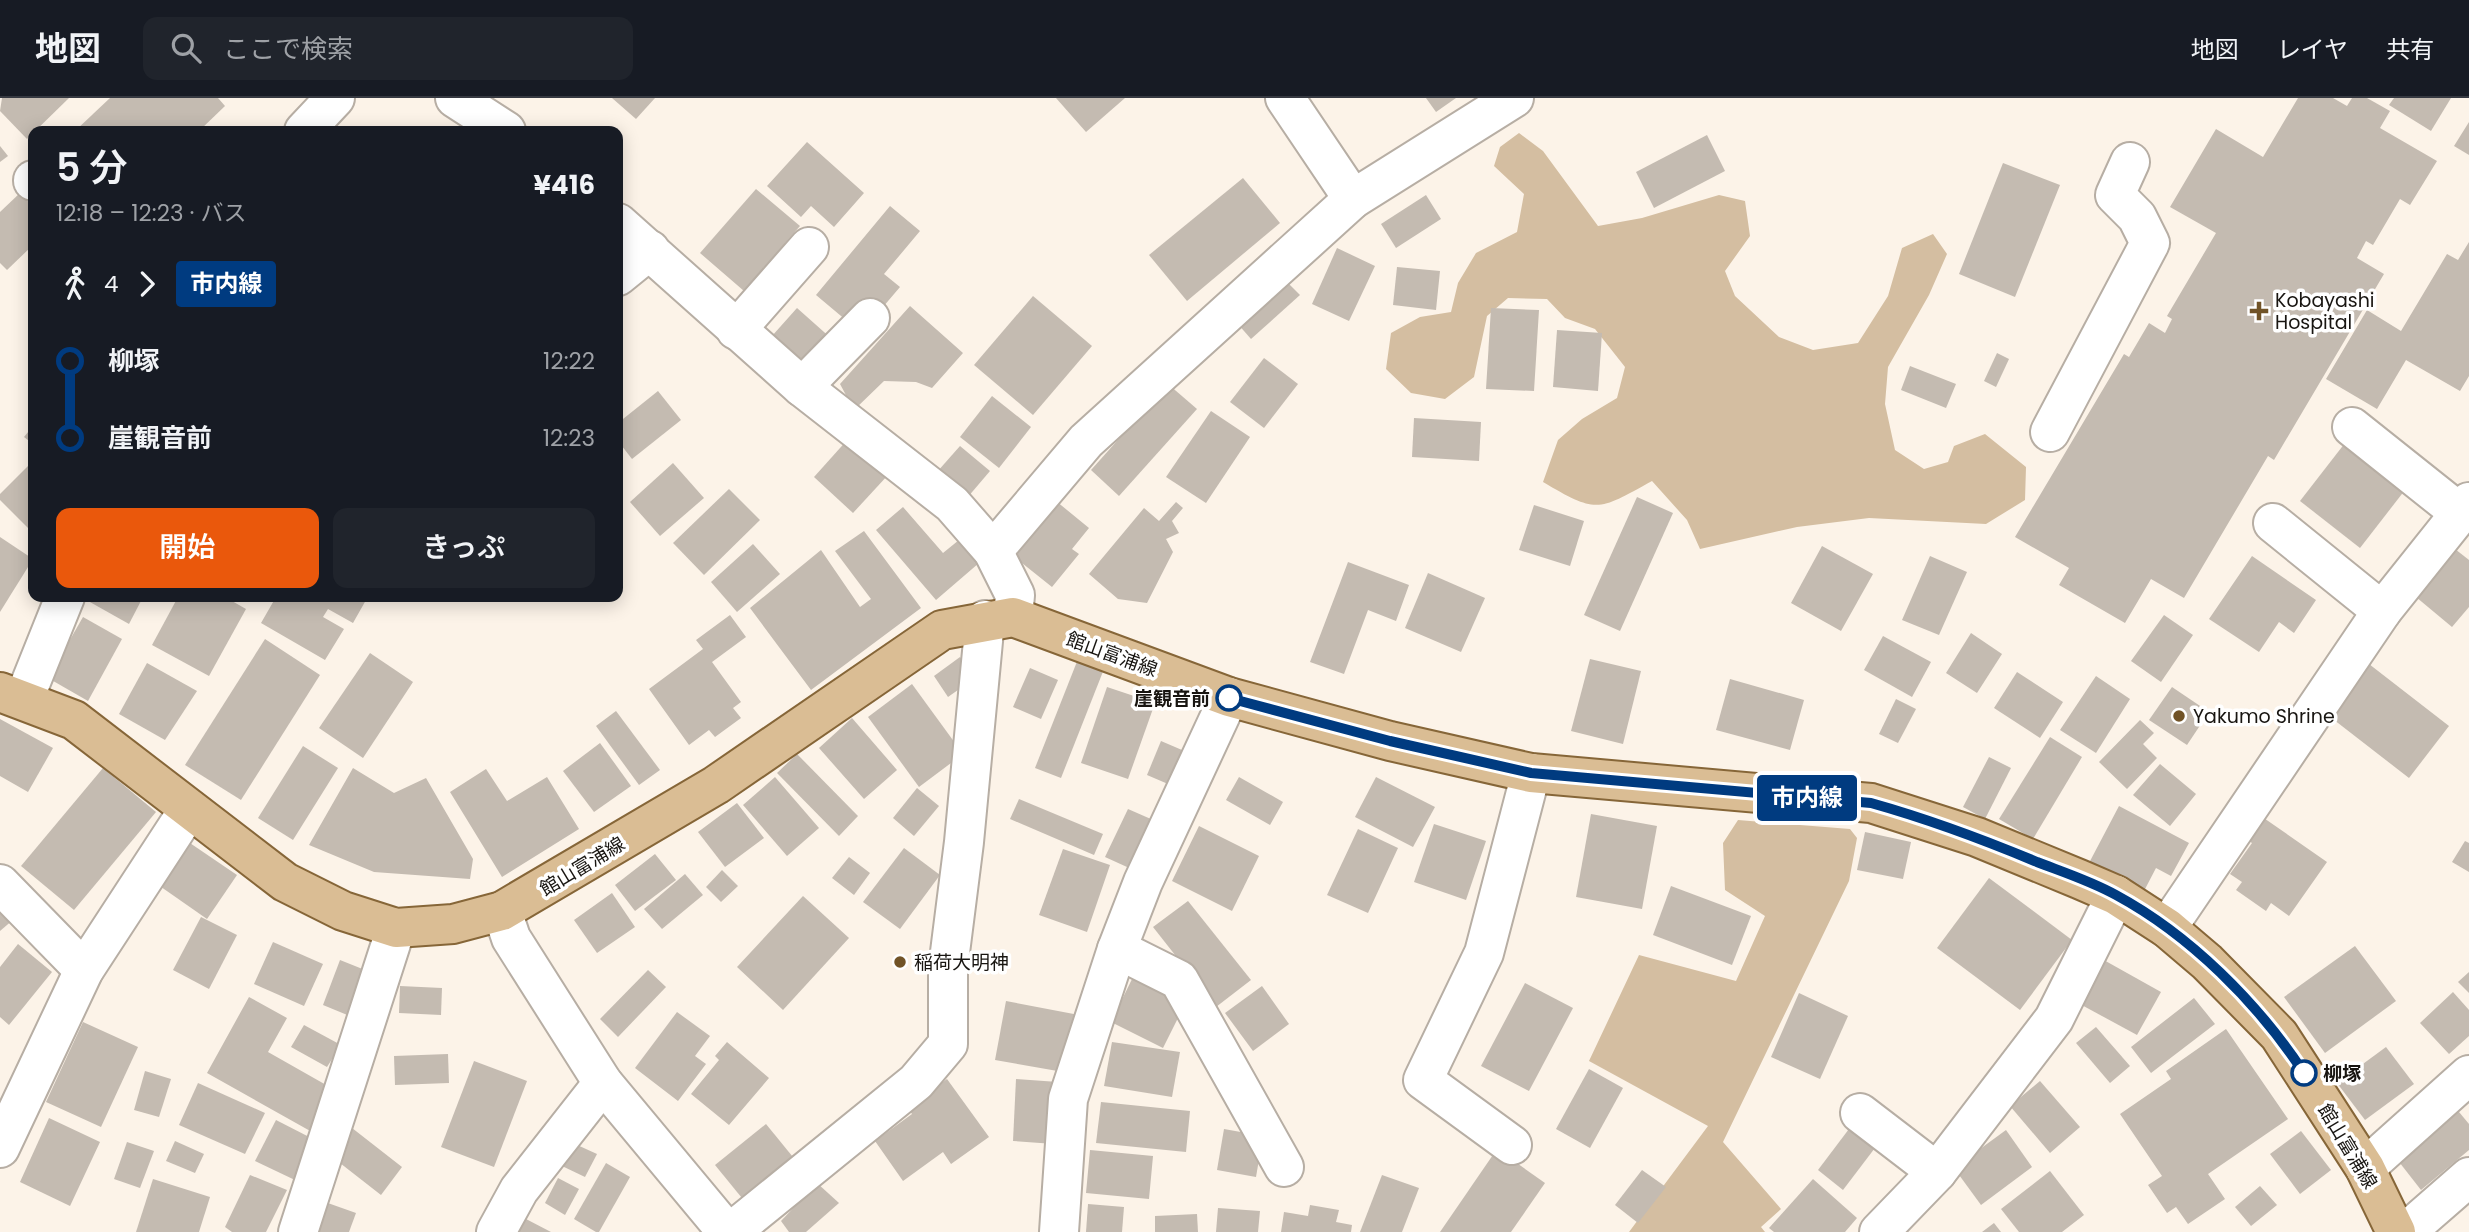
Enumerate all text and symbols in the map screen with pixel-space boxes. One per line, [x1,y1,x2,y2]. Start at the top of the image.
search box [143,17,633,80]
text: 地図 [35,25,101,72]
icon: search [167,29,205,67]
text: ここで検索 [223,31,353,67]
text: 地図 [2191,33,2239,66]
text: レイヤ [2277,33,2348,66]
text: 共有 [2386,33,2434,66]
text: 5 分 [56,141,128,194]
text: ¥416 [534,167,595,203]
text: 12:18 – 12:23 · バス [56,197,247,229]
icon: walk [56,265,94,303]
icon: forward [128,265,166,303]
text: 市内線 [190,267,262,300]
text: 4 [104,268,118,300]
place label: Kobayashi Hospital [2275,287,2375,336]
marker: Kobayashi Hospital [2249,301,2269,321]
text: 柳塚 [108,343,160,379]
text: 12:22 [543,345,595,377]
text: 崖観音前 [108,420,212,456]
text: 12:23 [543,422,595,454]
button: 開始 [56,508,319,588]
button: きっぷ [333,508,595,588]
street label: 館山富浦線 [1063,626,1161,683]
place label: 崖観音前 [1134,685,1210,712]
marker: 崖観音前 [1216,685,1242,711]
place label: Yakumo Shrine [2193,703,2335,730]
marker: Yakumo Shrine [2171,708,2187,724]
line badge: 市内線 [1767,775,1847,821]
text: 市内線 [1771,781,1843,814]
street label: 館山富浦線 [535,830,630,902]
place label: 稲荷大明神 [914,949,1009,976]
marker: 稲荷大明神 [892,954,908,970]
marker: 柳塚 [2291,1060,2317,1086]
place label: 柳塚 [2323,1060,2361,1087]
street label: 館山富浦線 [2312,1099,2384,1194]

